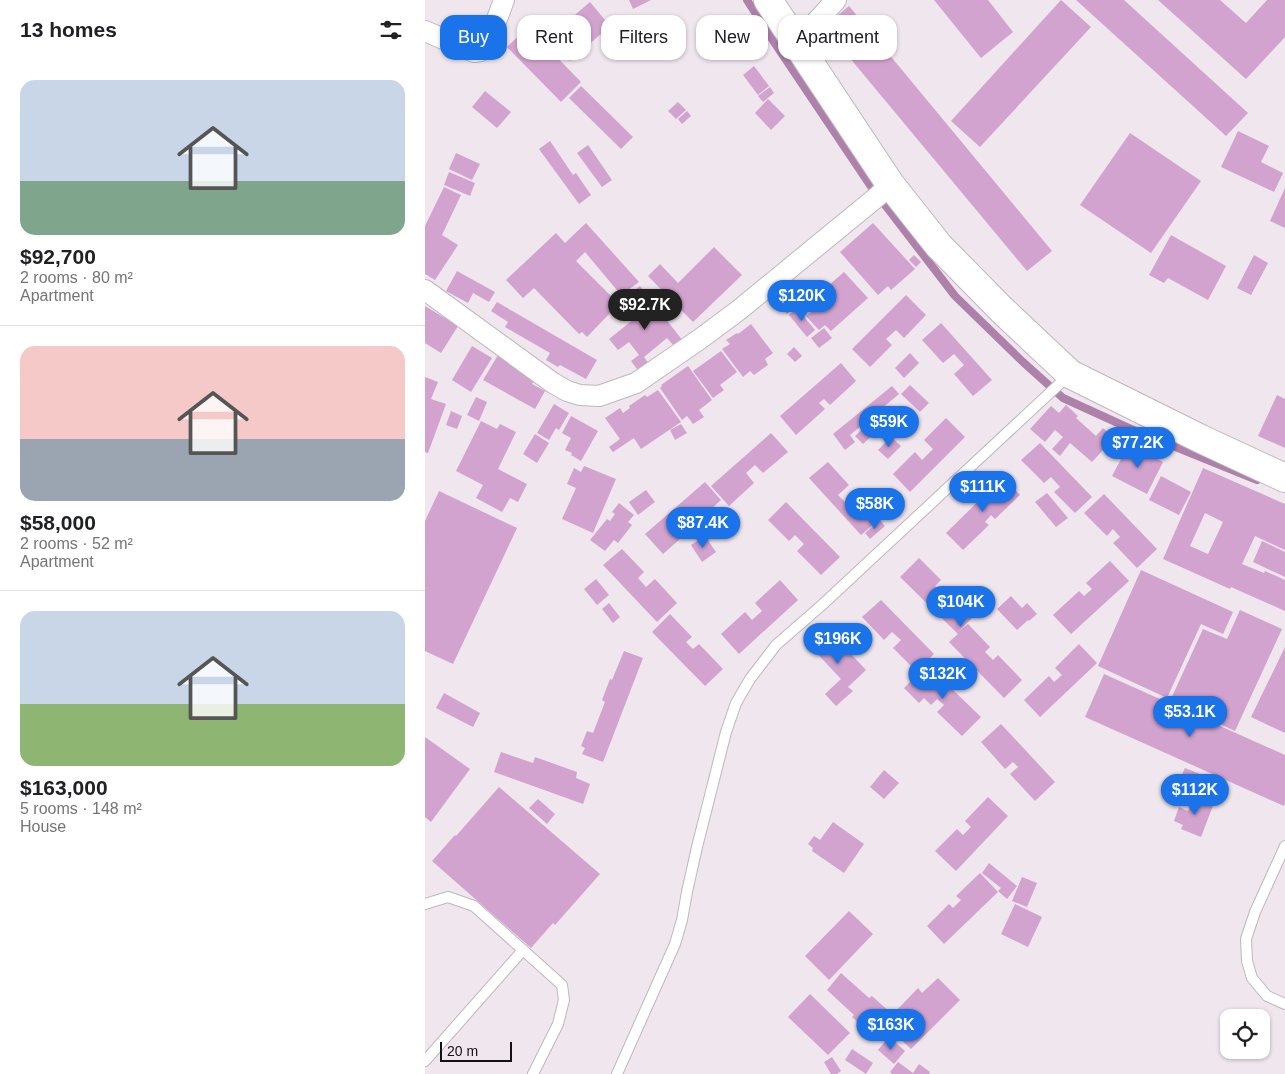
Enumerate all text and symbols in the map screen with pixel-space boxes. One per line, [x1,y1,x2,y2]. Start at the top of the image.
chip: Buy [440,15,507,60]
chip: Rent [517,15,591,60]
chip: Filters [601,15,686,60]
chip: New [696,15,768,60]
chip: Apartment [778,15,897,60]
icon: filters [377,16,405,44]
text: 13 homes [20,18,117,41]
icon: home [168,113,258,203]
text: $92,700 [20,245,96,268]
text: 2 rooms · 80 m² [20,269,133,286]
pin: $120K [767,280,837,322]
text: Apartment [20,287,94,304]
text: $120K [778,287,826,304]
pin: $92.7K [604,288,686,331]
text: $92.7K [619,296,671,313]
icon: home [168,378,258,468]
pin: $59K [859,406,919,448]
text: $59K [870,413,908,430]
pin: $77.2K [1097,426,1179,469]
text: $77.2K [1112,434,1164,451]
pin: $111K [948,470,1018,513]
text: $111K [960,478,1006,495]
pin: $58K [845,488,905,530]
text: $58K [856,495,894,512]
pin: $87.4K [662,506,744,549]
text: $58,000 [20,511,96,534]
text: $87.4K [677,514,729,531]
text: 2 rooms · 52 m² [20,535,133,552]
text: Apartment [20,553,94,570]
pin: $104K [926,586,996,628]
text: $104K [937,593,985,610]
pin: $196K [803,622,873,665]
text: $196K [814,630,862,647]
icon: home [168,643,258,733]
pin: $132K [908,658,978,700]
text: $132K [919,665,967,682]
pin: $53.1K [1149,696,1231,738]
text: $53.1K [1164,703,1216,720]
pin: $112K [1160,774,1230,816]
text: $163,000 [20,776,108,799]
text: $112K [1172,781,1218,798]
text: 5 rooms · 148 m² [20,800,142,817]
text: House [20,818,66,835]
pin: $163K [856,1008,926,1051]
map controls [1220,1009,1270,1059]
button: locate [1220,1009,1270,1059]
text: $163K [867,1016,915,1033]
scale bar [440,1039,513,1062]
text: 20 m [447,1043,478,1059]

